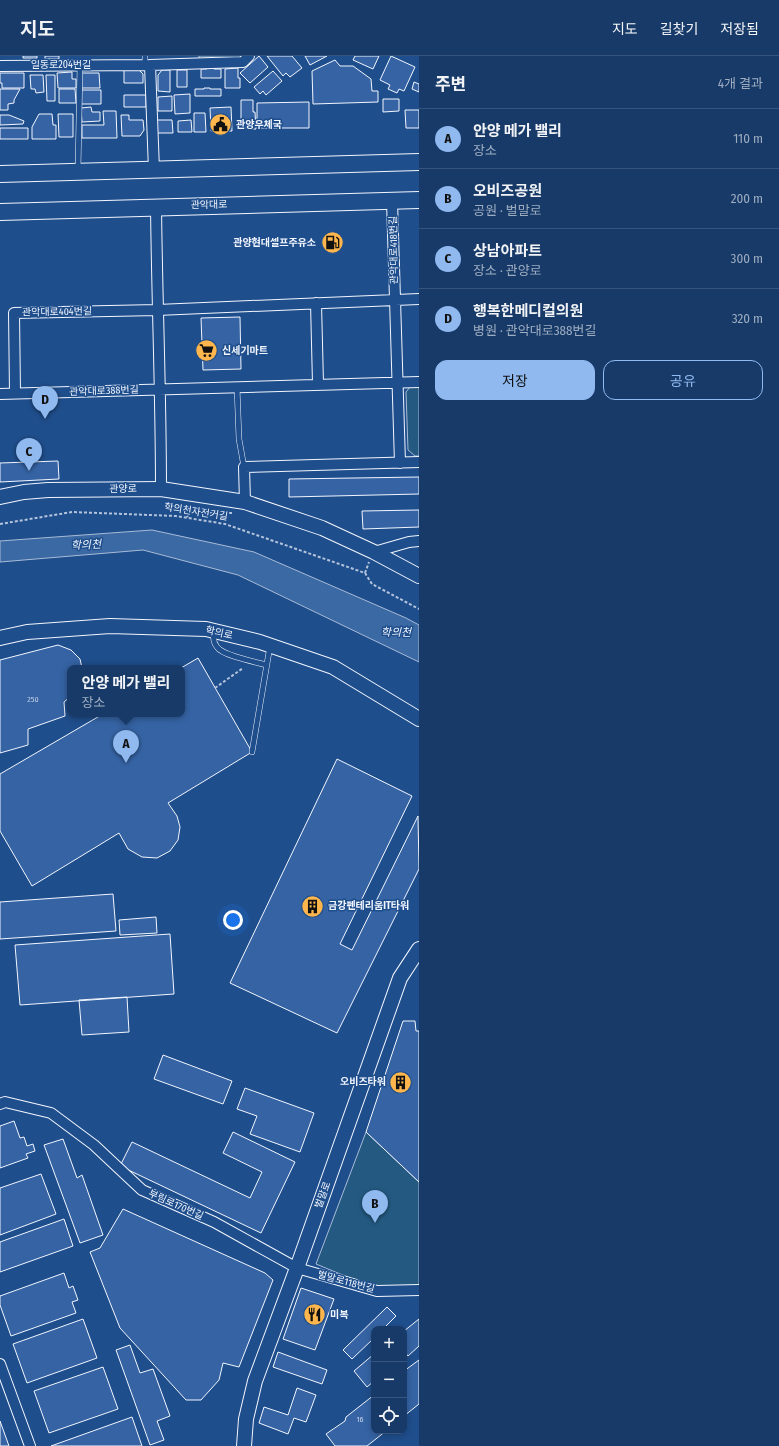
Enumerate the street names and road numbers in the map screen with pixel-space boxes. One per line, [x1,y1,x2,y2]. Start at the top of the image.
street label: 일동로204번길 [31,59,91,71]
street label: 관악대로 [190,199,228,211]
street label: 관악대로418번길 [387,216,401,284]
street label: 관악대로404번길 [22,305,92,319]
street label: 관악대로388번길 [69,384,139,398]
street label: 관양로 [109,483,137,495]
street label: 학의천자전거길 [163,501,229,523]
street label: 학의로 [204,624,234,642]
street label: 벌말로 [313,1180,333,1210]
street label: 부림로170번길 [147,1188,205,1222]
street label: 벌말로118번길 [316,1269,376,1295]

